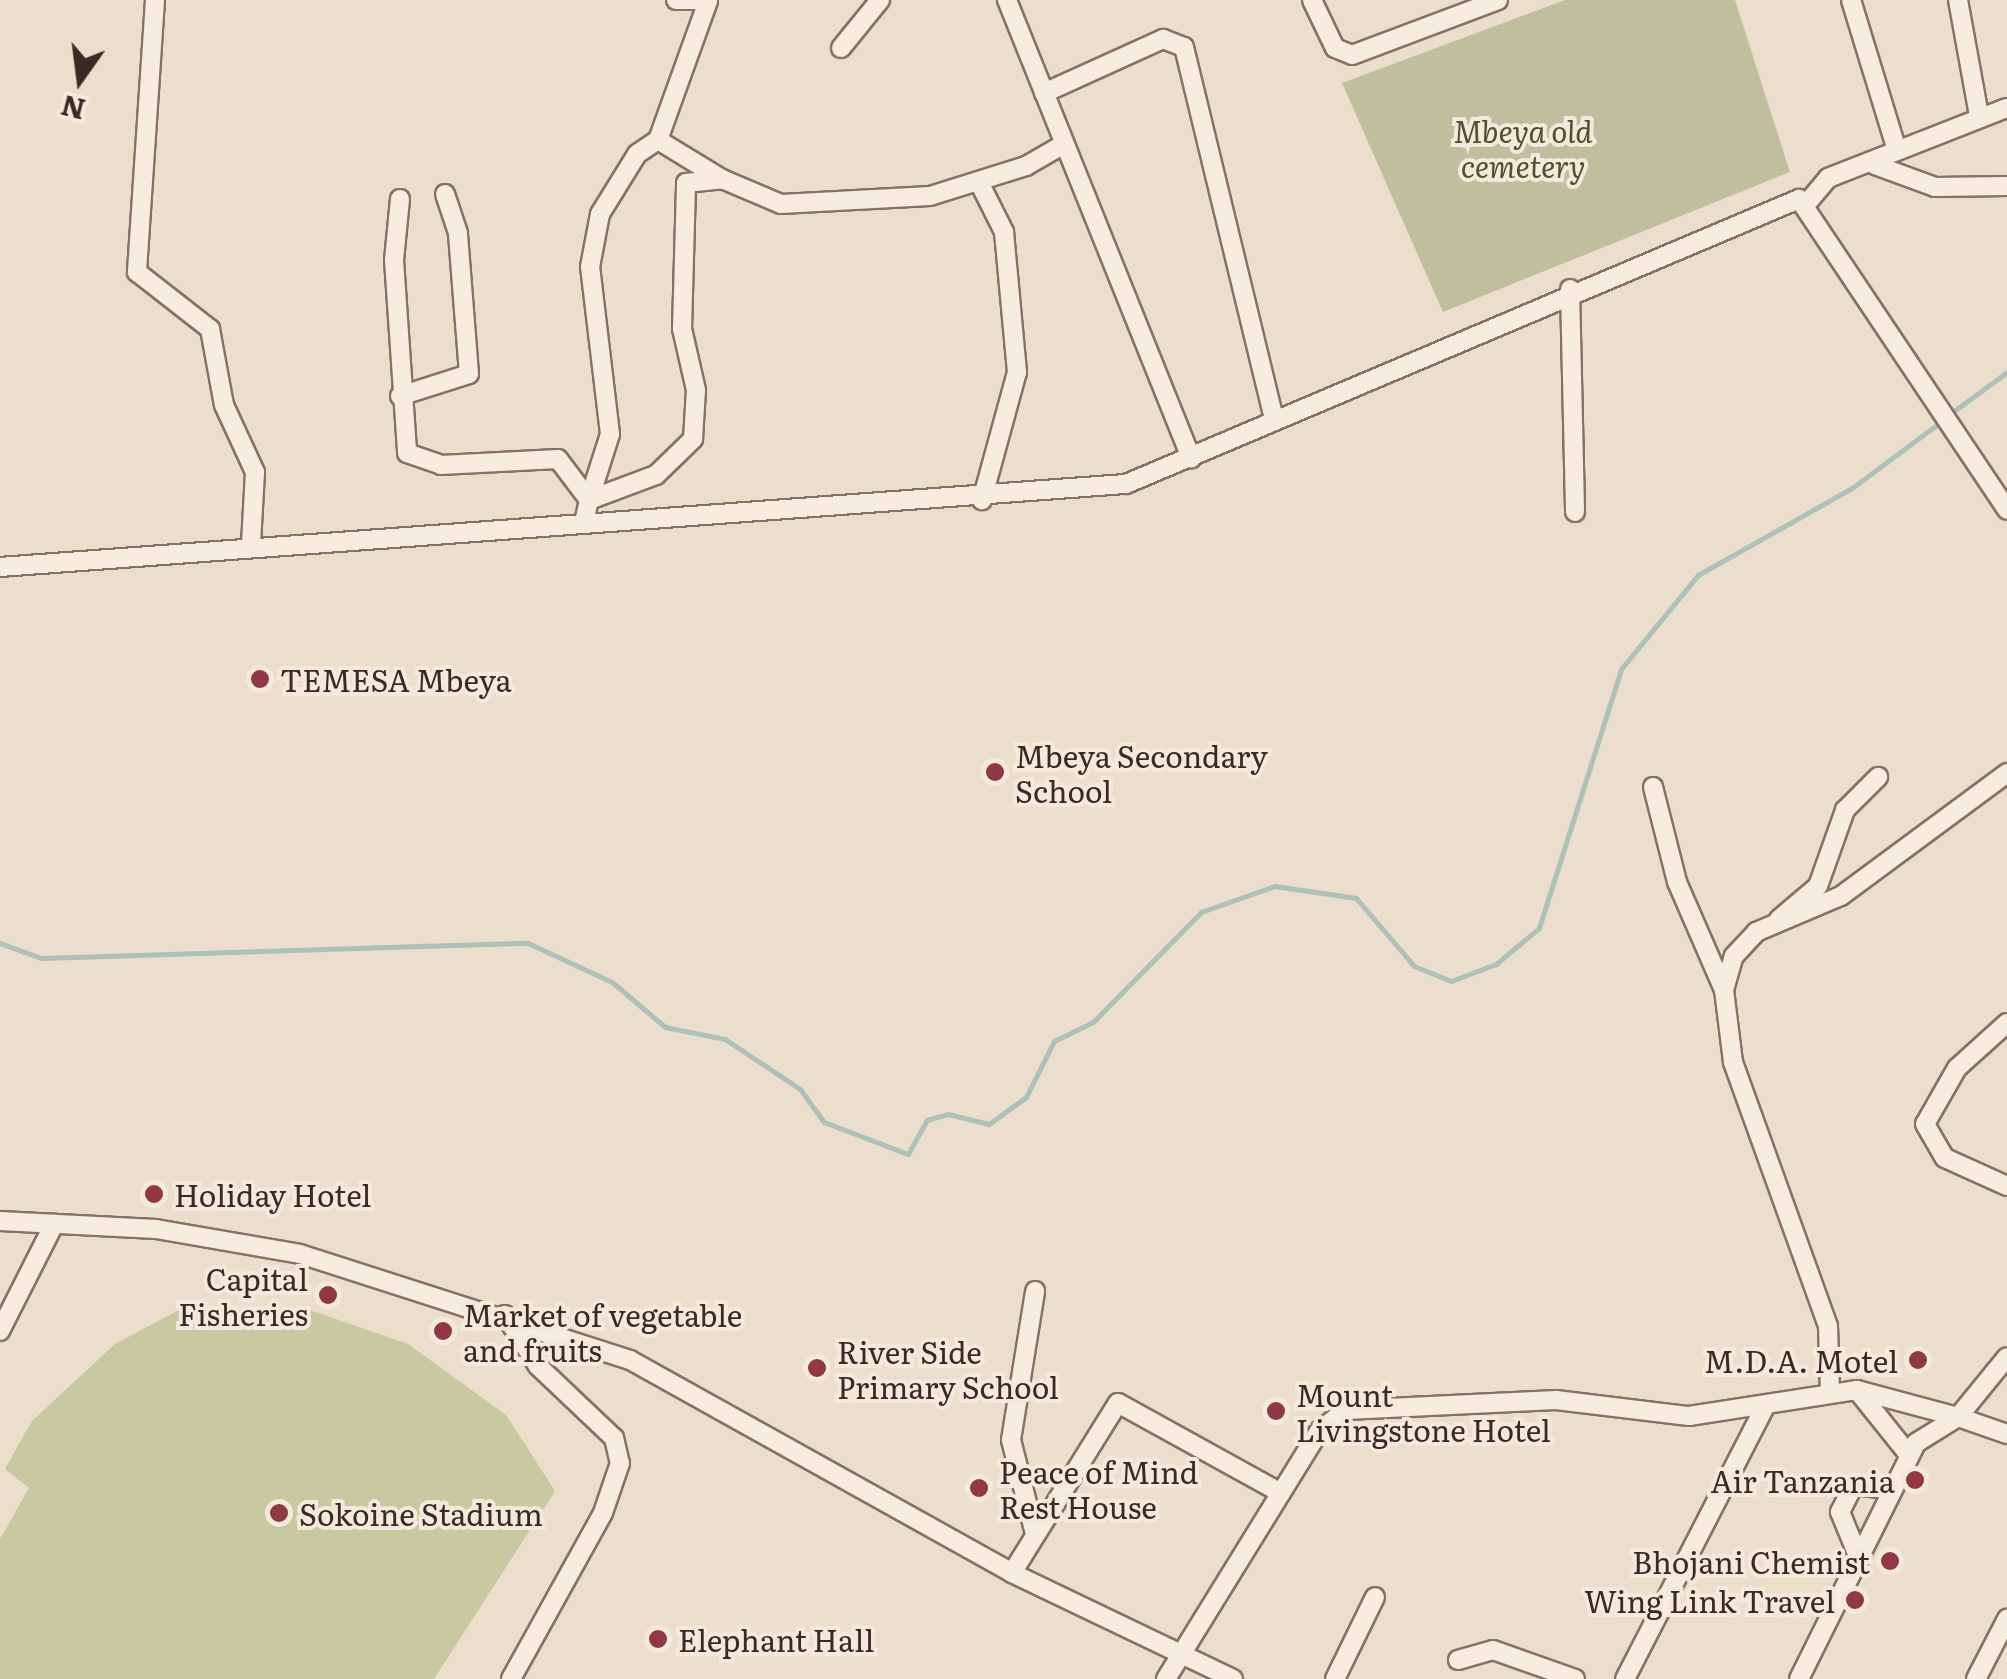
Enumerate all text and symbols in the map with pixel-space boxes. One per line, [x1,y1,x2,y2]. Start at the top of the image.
north arrow [30,30,130,130]
text: N [56,86,89,132]
park label: Mbeya old cemetery [1454,112,1592,182]
place label: TEMESA Mbeya [280,661,512,697]
marker: TEMESA Mbeya [249,668,271,690]
place label: Mbeya Secondary School [1015,737,1268,808]
marker: Mbeya Secondary School [984,761,1006,783]
place label: Holiday Hotel [174,1176,371,1212]
marker: Holiday Hotel [143,1183,165,1205]
place label: Capital Fisheries [178,1260,308,1330]
marker: Capital Fisheries [317,1284,339,1306]
place label: Market of vegetable and fruits [463,1296,742,1366]
marker: Market of vegetable and fruits [432,1320,454,1342]
place label: River Side Primary School [837,1333,1059,1404]
place label: M.D.A. Motel [1704,1342,1898,1378]
marker: M.D.A. Motel [1907,1349,1929,1371]
marker: River Side Primary School [806,1357,828,1379]
place label: Mount Livingstone Hotel [1296,1376,1551,1446]
marker: Mount Livingstone Hotel [1265,1400,1287,1422]
place label: Peace of Mind Rest House [999,1453,1198,1524]
place label: Air Tanzania [1711,1462,1895,1498]
marker: Air Tanzania [1904,1469,1926,1491]
marker: Peace of Mind Rest House [968,1477,990,1499]
place label: Sokoine Stadium [299,1495,543,1531]
marker: Sokoine Stadium [268,1502,290,1524]
place label: Bhojani Chemist [1632,1543,1870,1579]
marker: Bhojani Chemist [1879,1550,1901,1572]
place label: Wing Link Travel [1584,1582,1835,1618]
marker: Wing Link Travel [1844,1589,1866,1611]
place label: Elephant Hall [678,1621,874,1657]
marker: Elephant Hall [647,1628,669,1650]

